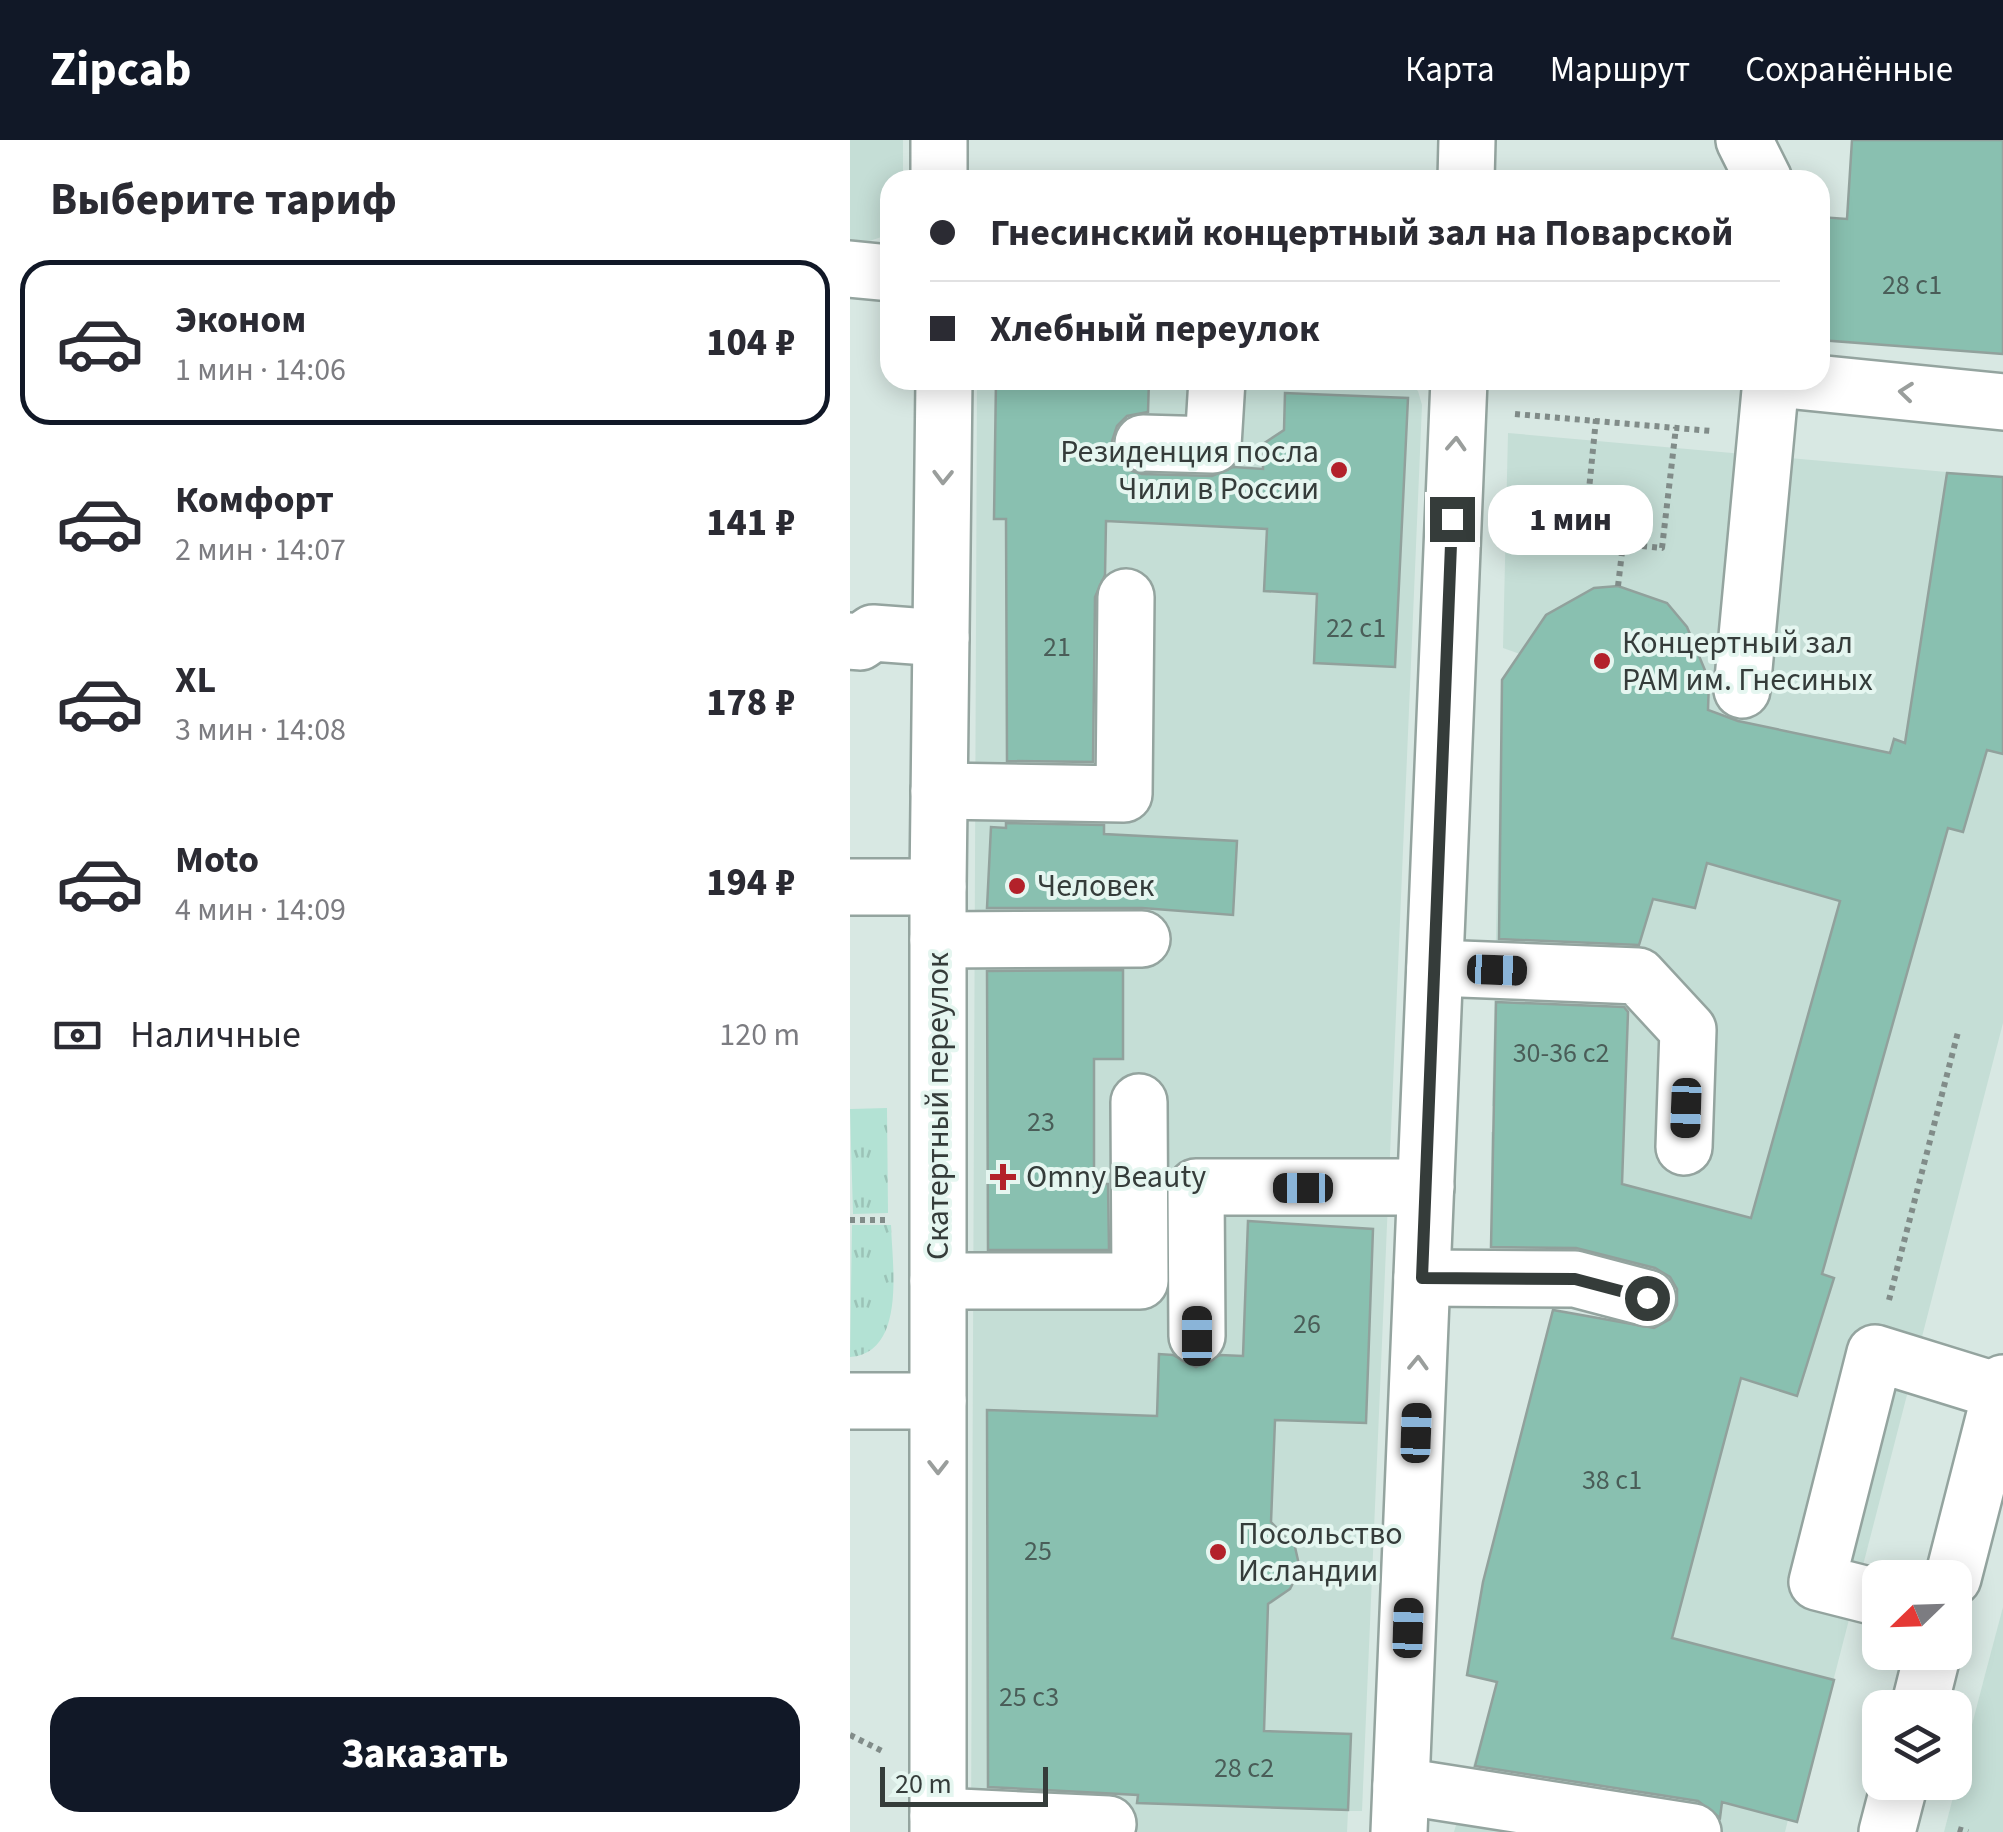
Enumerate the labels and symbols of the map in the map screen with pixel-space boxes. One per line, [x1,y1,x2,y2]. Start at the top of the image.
house number: 28 с1 [1882,265,1942,305]
one-way arrow [1898,382,1914,404]
place label: Резиденция посла Чили в России [1060,429,1319,512]
one-way arrow [1445,435,1466,451]
marker: Резиденция посла Чили в России [1328,459,1350,481]
one-way arrow [932,470,954,486]
callout: 1 мин [1487,484,1652,554]
route end [1430,497,1475,542]
house number: 22 с1 [1326,608,1386,648]
place label: Концертный зал РАМ им. Гнесиных [1622,620,1873,703]
house number: 21 [1043,627,1071,667]
marker: Концертный зал РАМ им. Гнесиных [1591,650,1613,672]
place label: Человек [1037,863,1154,909]
marker: Человек [1006,875,1028,897]
street label: Скатертный переулок [915,952,961,1260]
car [1466,954,1528,986]
house number: 30-36 с2 [1513,1033,1609,1073]
car [1670,1077,1702,1139]
house number: 23 [1027,1102,1055,1142]
place label: Omny Beauty [1026,1154,1206,1200]
marker: Omny Beauty [990,1164,1016,1190]
car [1273,1173,1333,1203]
route start [1625,1276,1670,1321]
house number: 26 [1293,1304,1321,1344]
car [1182,1306,1212,1366]
one-way arrow [1408,1355,1429,1371]
car [1400,1402,1432,1464]
one-way arrow [927,1460,949,1476]
house number: 38 с1 [1582,1460,1642,1500]
place label: Посольство Исландии [1238,1511,1403,1594]
house number: 25 [1024,1531,1052,1571]
marker: Посольство Исландии [1207,1541,1229,1563]
north arrow [1862,1560,1972,1670]
car [1392,1597,1424,1659]
house number: 25 с3 [999,1677,1059,1717]
house number: 28 с2 [1214,1748,1274,1788]
scale bar [880,1762,1048,1806]

